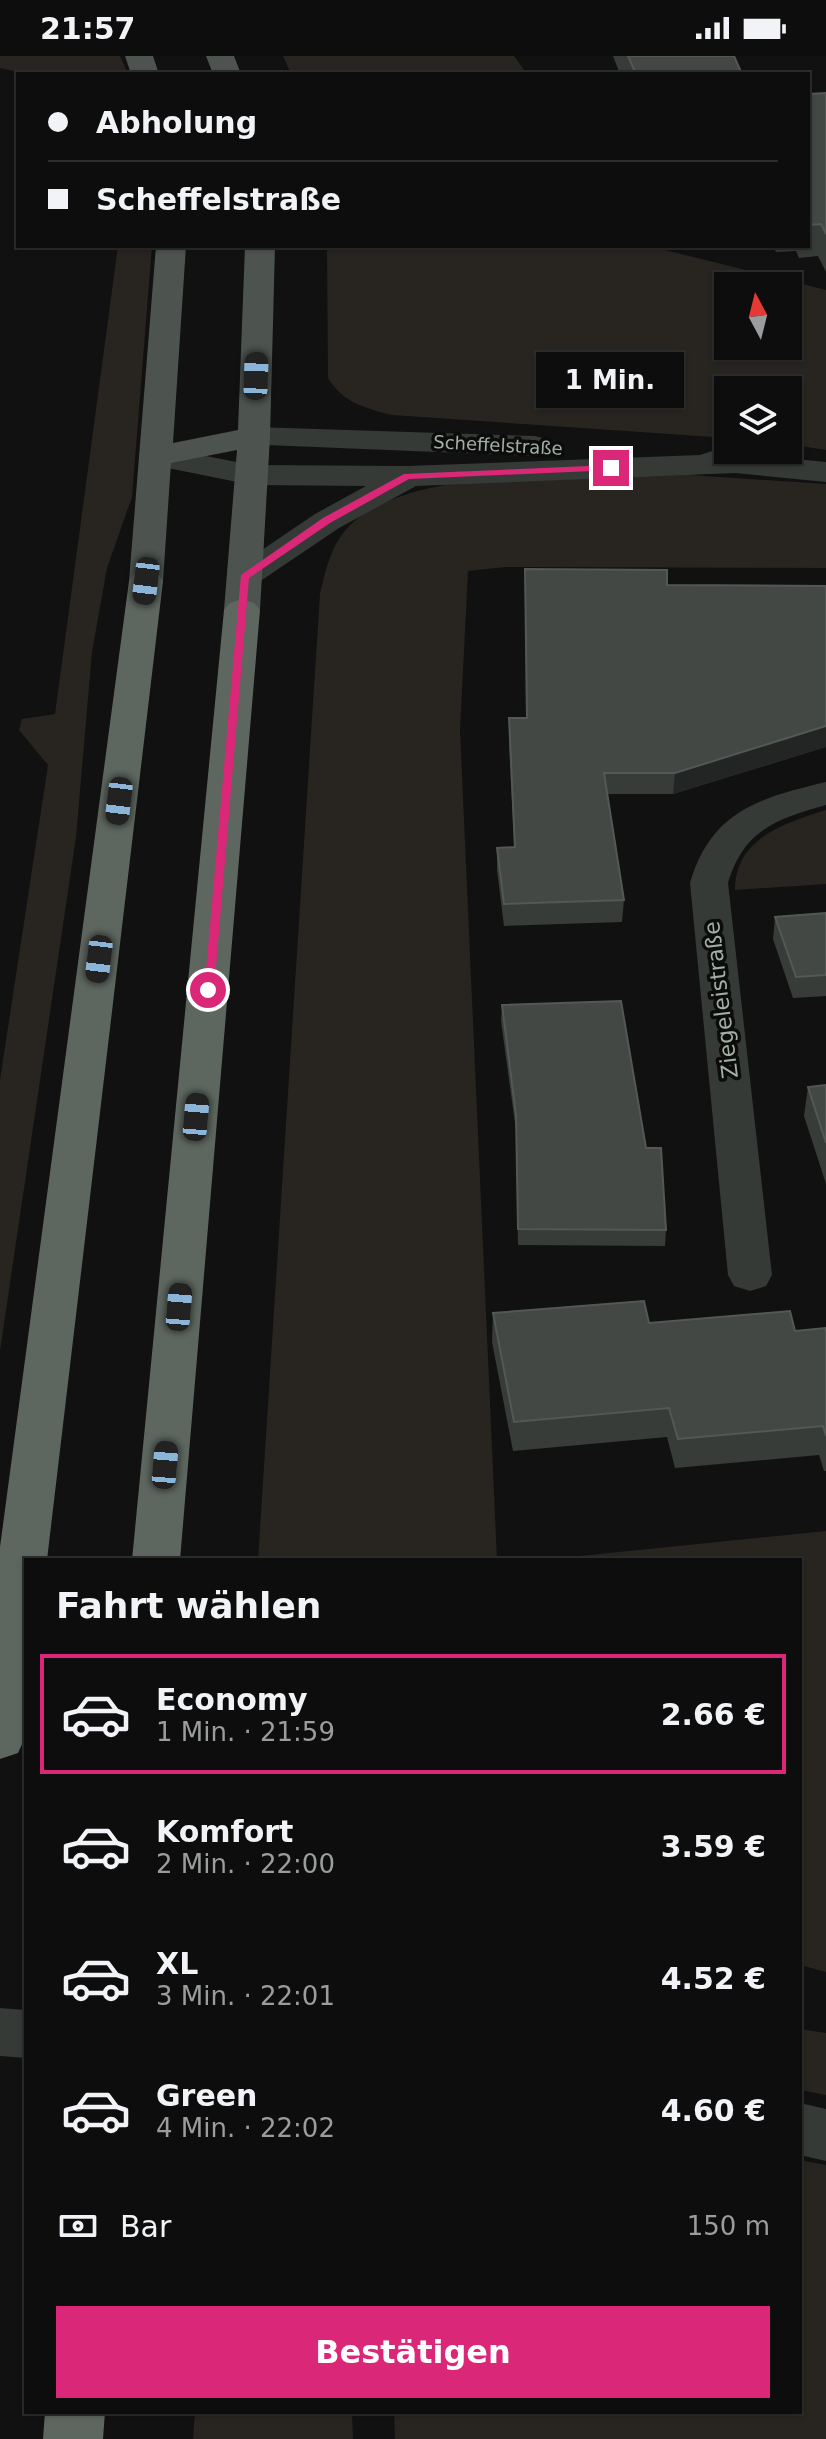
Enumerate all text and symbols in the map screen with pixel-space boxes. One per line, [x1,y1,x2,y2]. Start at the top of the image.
text: 21:57 [40,11,136,46]
text: Abholung [96,105,257,140]
text: Scheffelstraße [96,182,341,217]
north arrow [714,272,802,360]
map controls [714,272,802,464]
car [243,352,269,400]
callout: 1 Min. [537,352,685,408]
text: 1 Min. [565,365,655,395]
button: layers [714,376,802,464]
street label: Scheffelstraße [433,431,563,459]
route end [593,450,629,486]
car [131,556,161,606]
car [104,776,134,826]
street label: Ziegeleistraße [699,920,743,1080]
car [84,934,114,984]
route start [190,972,226,1008]
car [182,1092,210,1142]
car [165,1282,193,1332]
car [151,1440,179,1490]
text: Fahrt wählen [56,1585,321,1626]
icon: car [60,1678,132,1750]
text: Economy [156,1682,308,1717]
text: 2.66 € [661,1697,766,1732]
text: 1 Min. · 21:59 [156,1717,335,1747]
icon: car [60,1810,132,1882]
text: Komfort [156,1814,293,1849]
text: 3.59 € [661,1829,766,1864]
text: 2 Min. · 22:00 [156,1849,335,1879]
icon: car [60,1942,132,2014]
text: XL [156,1946,198,1981]
text: 4.52 € [661,1961,766,1996]
text: 3 Min. · 22:01 [156,1981,335,2011]
icon: car [60,2074,132,2146]
text: Green [156,2078,257,2113]
text: 4.60 € [661,2093,766,2128]
text: 4 Min. · 22:02 [156,2113,335,2143]
icon: cash [56,2204,100,2248]
text: Bar [120,2209,171,2244]
text: 150 m [687,2211,770,2241]
button: Bestätigen [56,2306,770,2398]

